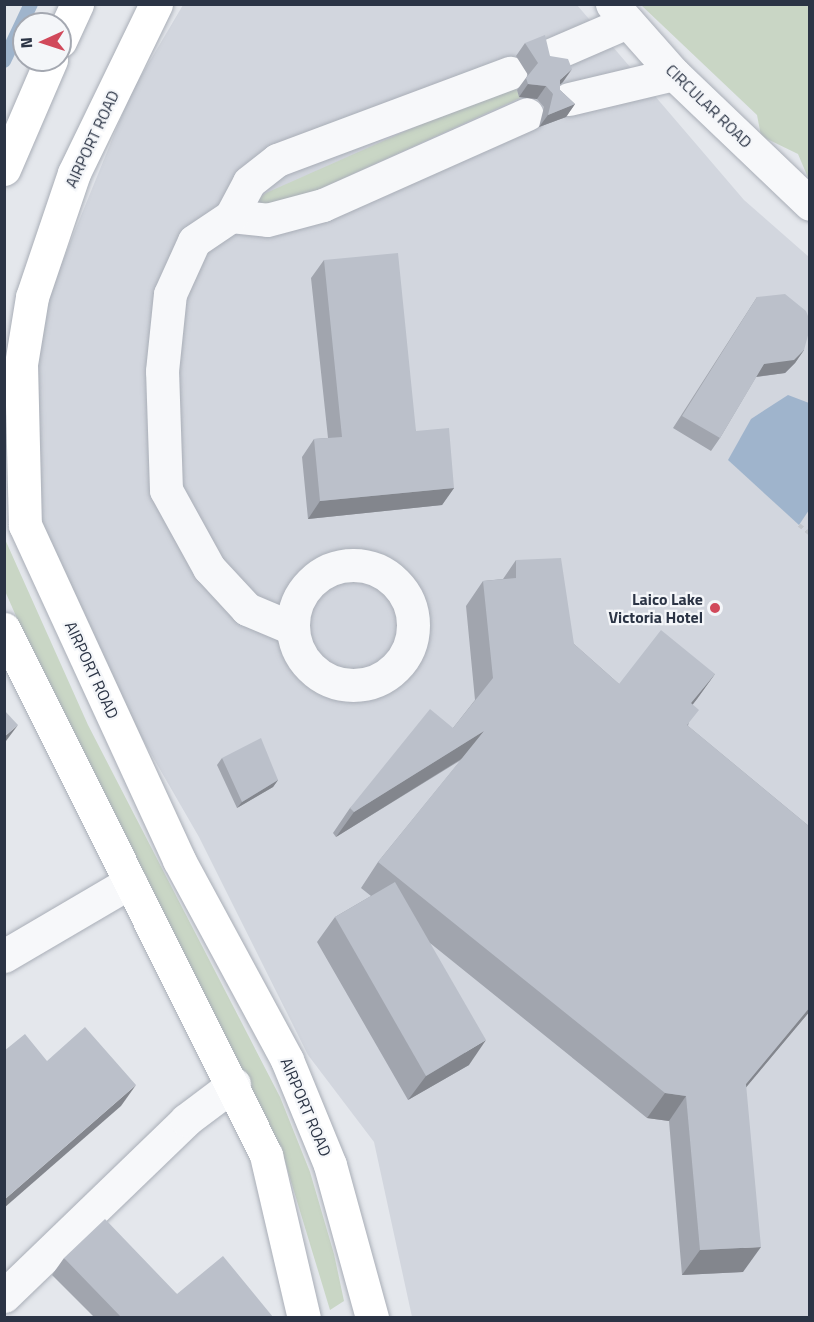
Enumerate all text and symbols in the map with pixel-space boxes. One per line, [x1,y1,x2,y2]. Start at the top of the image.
north arrow [12,12,72,72]
text: N [14,37,38,49]
street label: CIRCULAR ROAD [662,60,756,152]
street label: AIRPORT ROAD [61,87,123,191]
place label: Laico Lake Victoria Hotel [608,589,703,627]
marker: Laico Lake Victoria Hotel [708,601,722,615]
street label: AIRPORT ROAD [61,618,123,722]
street label: AIRPORT ROAD [277,1055,335,1159]

